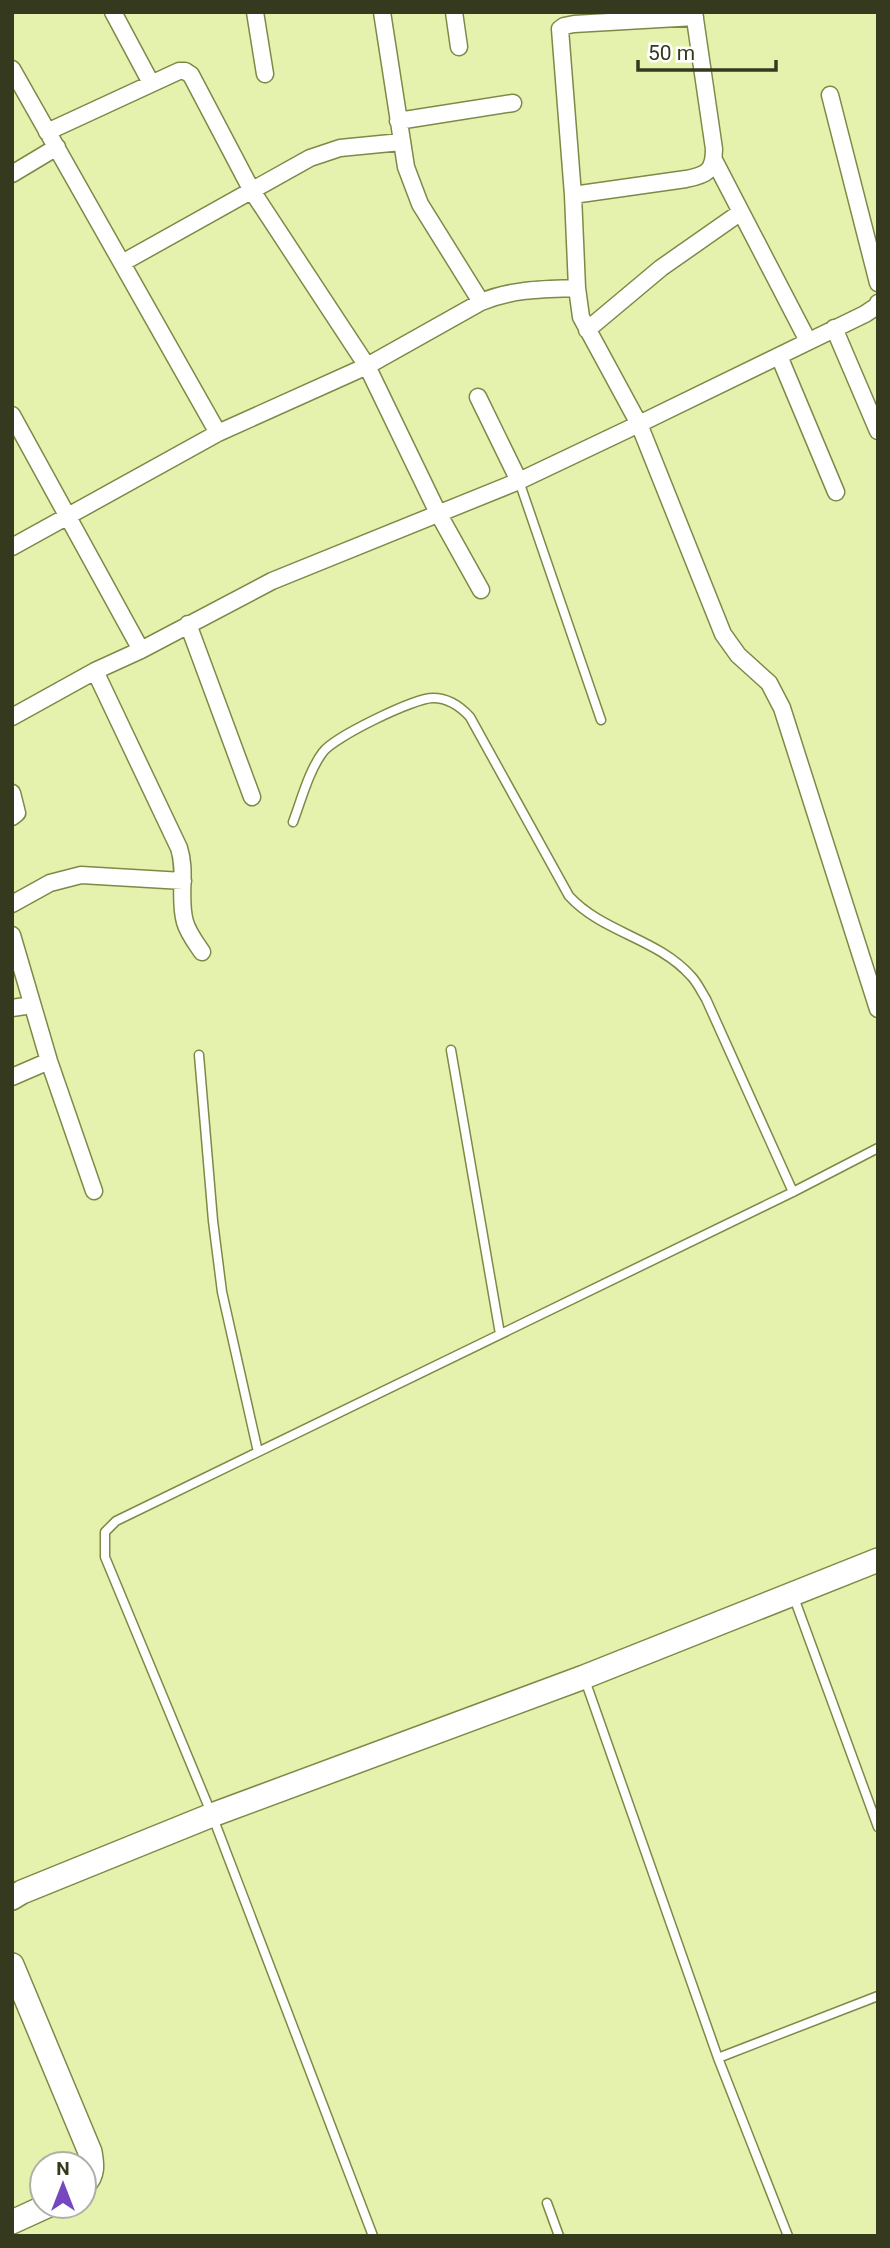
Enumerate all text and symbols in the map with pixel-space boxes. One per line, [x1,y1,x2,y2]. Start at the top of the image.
scale bar [638,28,776,72]
text: 50 m [648,41,695,65]
north arrow [28,2150,98,2220]
text: N [56,2157,70,2180]

